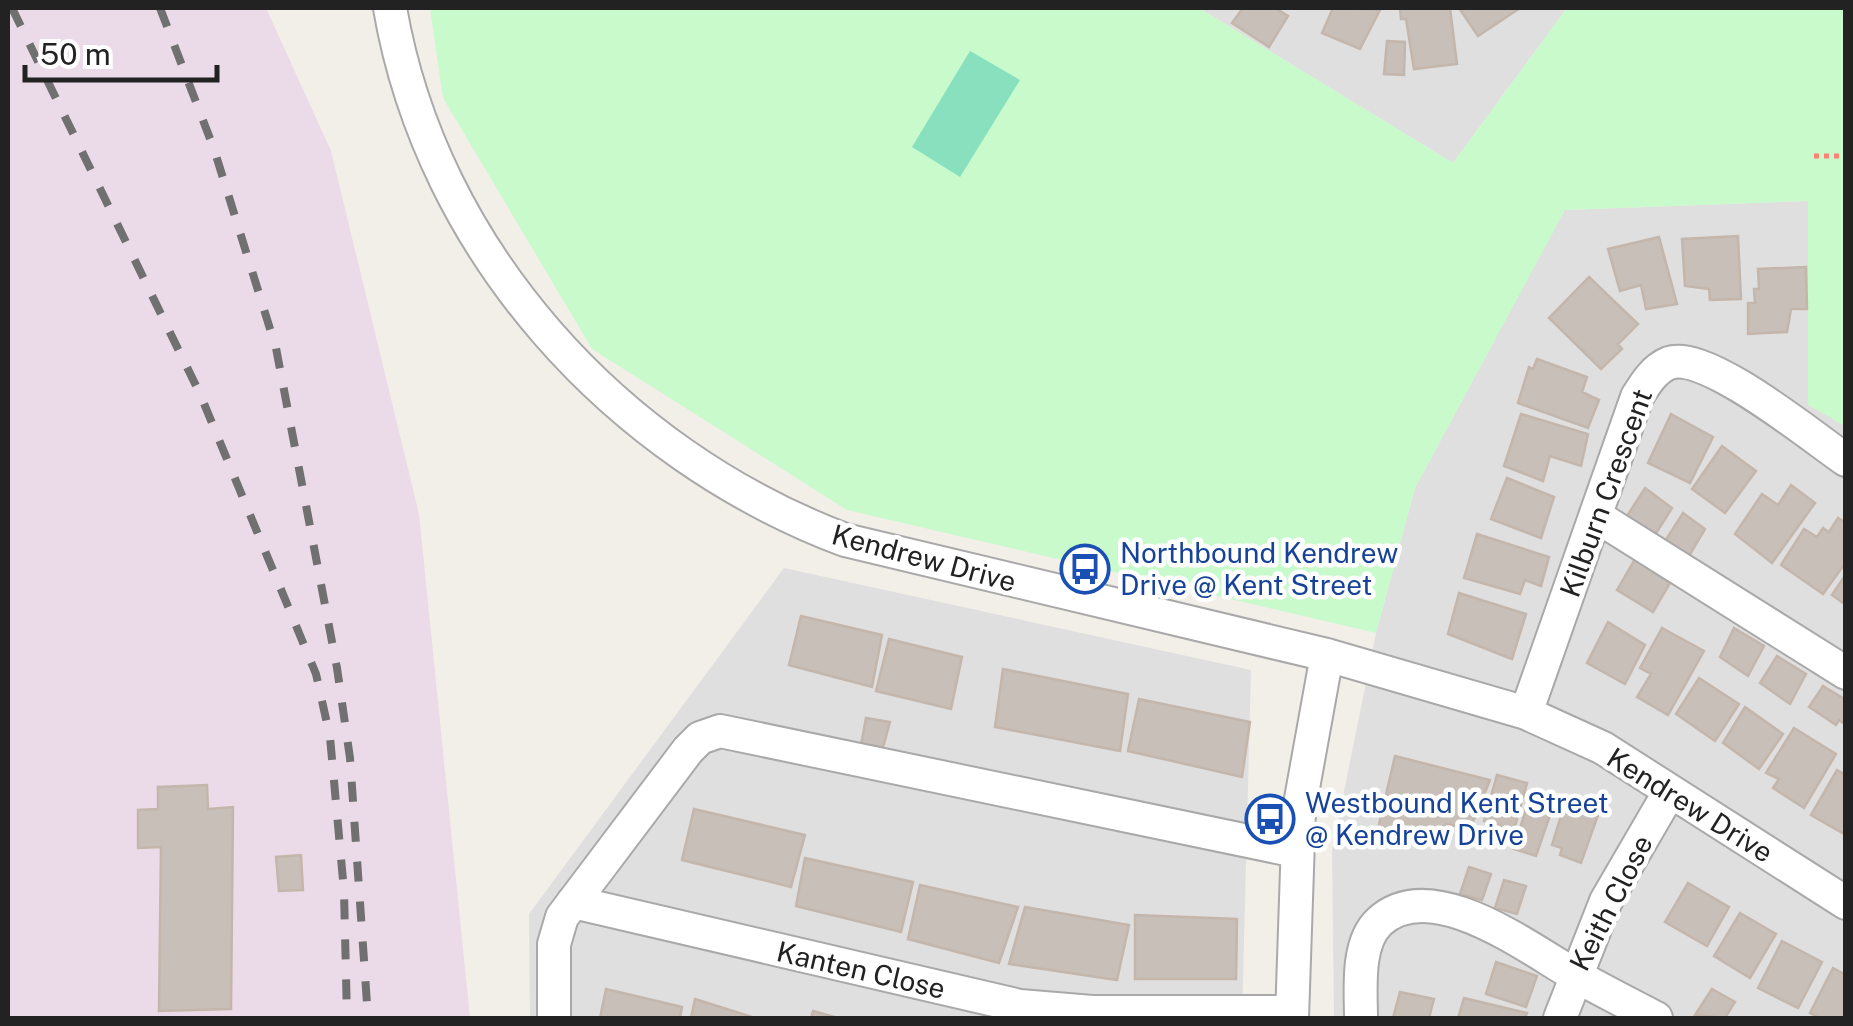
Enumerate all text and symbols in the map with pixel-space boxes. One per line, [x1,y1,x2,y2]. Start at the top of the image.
scale bar [25,20,218,82]
text: 50 m [40,36,111,72]
street label: Kilburn Crescent [1553,384,1658,601]
street label: Kendrew Drive [829,517,1020,598]
place label: Northbound Kendrew Drive @ Kent Street [1120,536,1399,601]
bus stop icon: Northbound Kendrew Drive @ Kent Street [1059,543,1111,595]
street label: Kendrew Drive [1601,740,1779,869]
place label: Westbound Kent Street @ Kendrew Drive [1305,786,1609,851]
bus stop icon: Westbound Kent Street @ Kendrew Drive [1244,793,1296,845]
street label: Keith Close [1562,829,1659,976]
street label: Kanten Close [774,934,949,1005]

